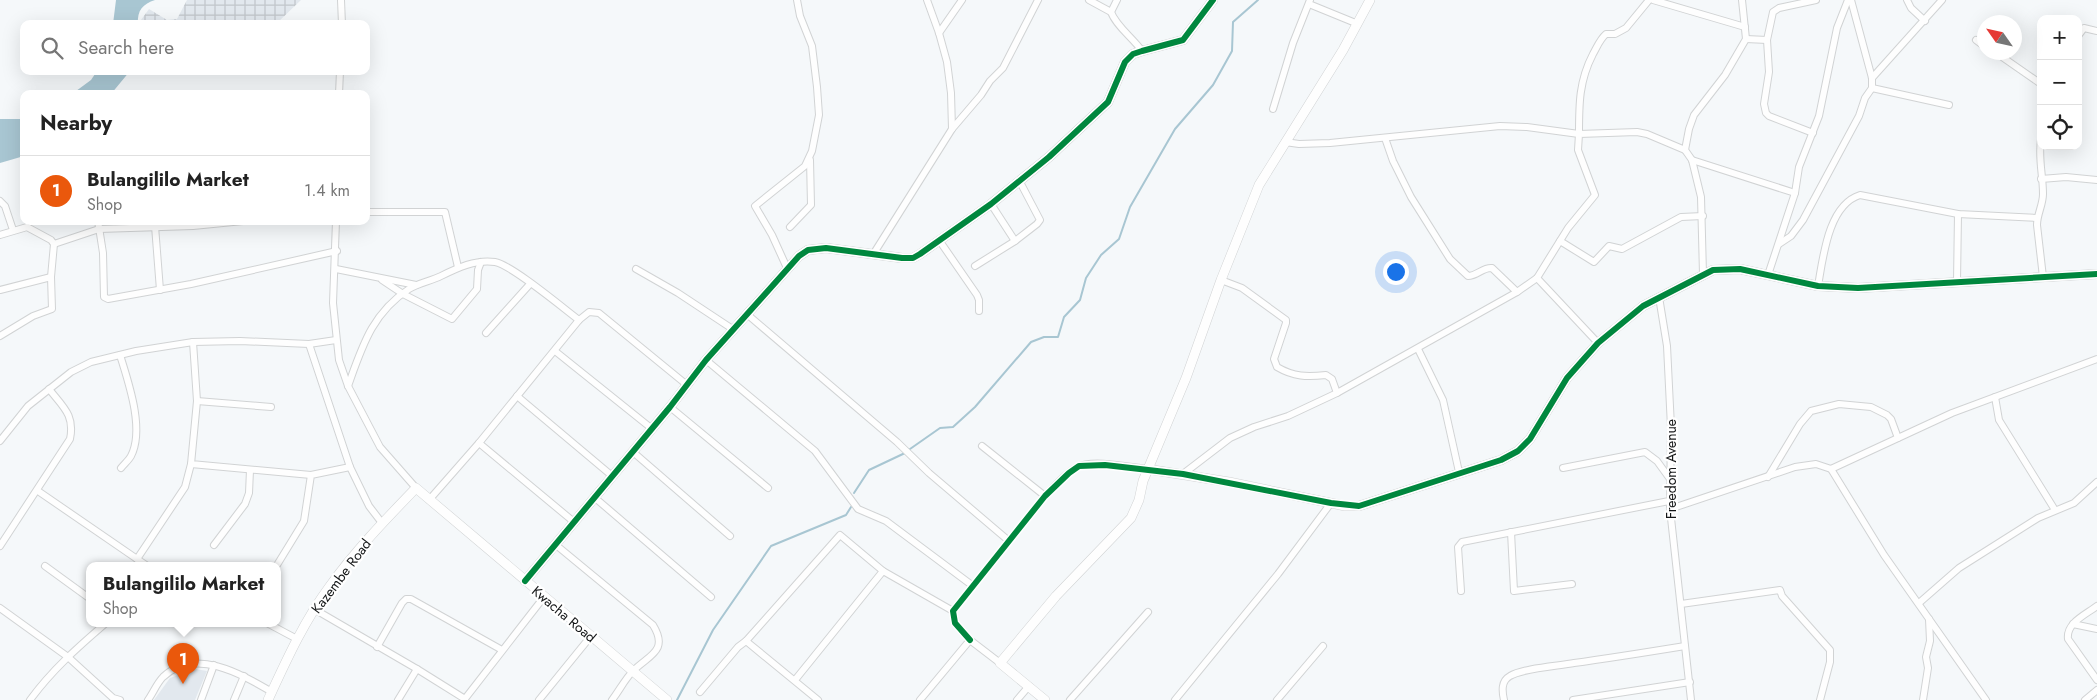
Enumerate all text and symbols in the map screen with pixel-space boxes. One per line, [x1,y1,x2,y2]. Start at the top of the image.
north arrow [1977,15,2022,60]
map controls [2037,15,2082,150]
button: + [2037,15,2082,60]
search box [20,20,370,75]
icon: search [38,34,66,62]
text: Search here [78,34,174,61]
button: − [2037,60,2082,105]
button: locate [2037,105,2082,150]
text: Nearby [40,108,112,138]
text: Bulangililo Market [87,166,249,193]
text: 1 [52,179,60,202]
text: 1.4 km [304,179,350,202]
text: Shop [87,193,122,216]
your location [1383,259,1409,285]
street label: Freedom Avenue [1661,419,1681,519]
street label: Kazembe Road [306,535,376,617]
popup [86,562,281,627]
text: Bulangililo Market [103,570,264,597]
street label: Kwacha Road [527,581,601,647]
text: Shop [103,597,138,620]
pin: 1 [167,643,199,684]

